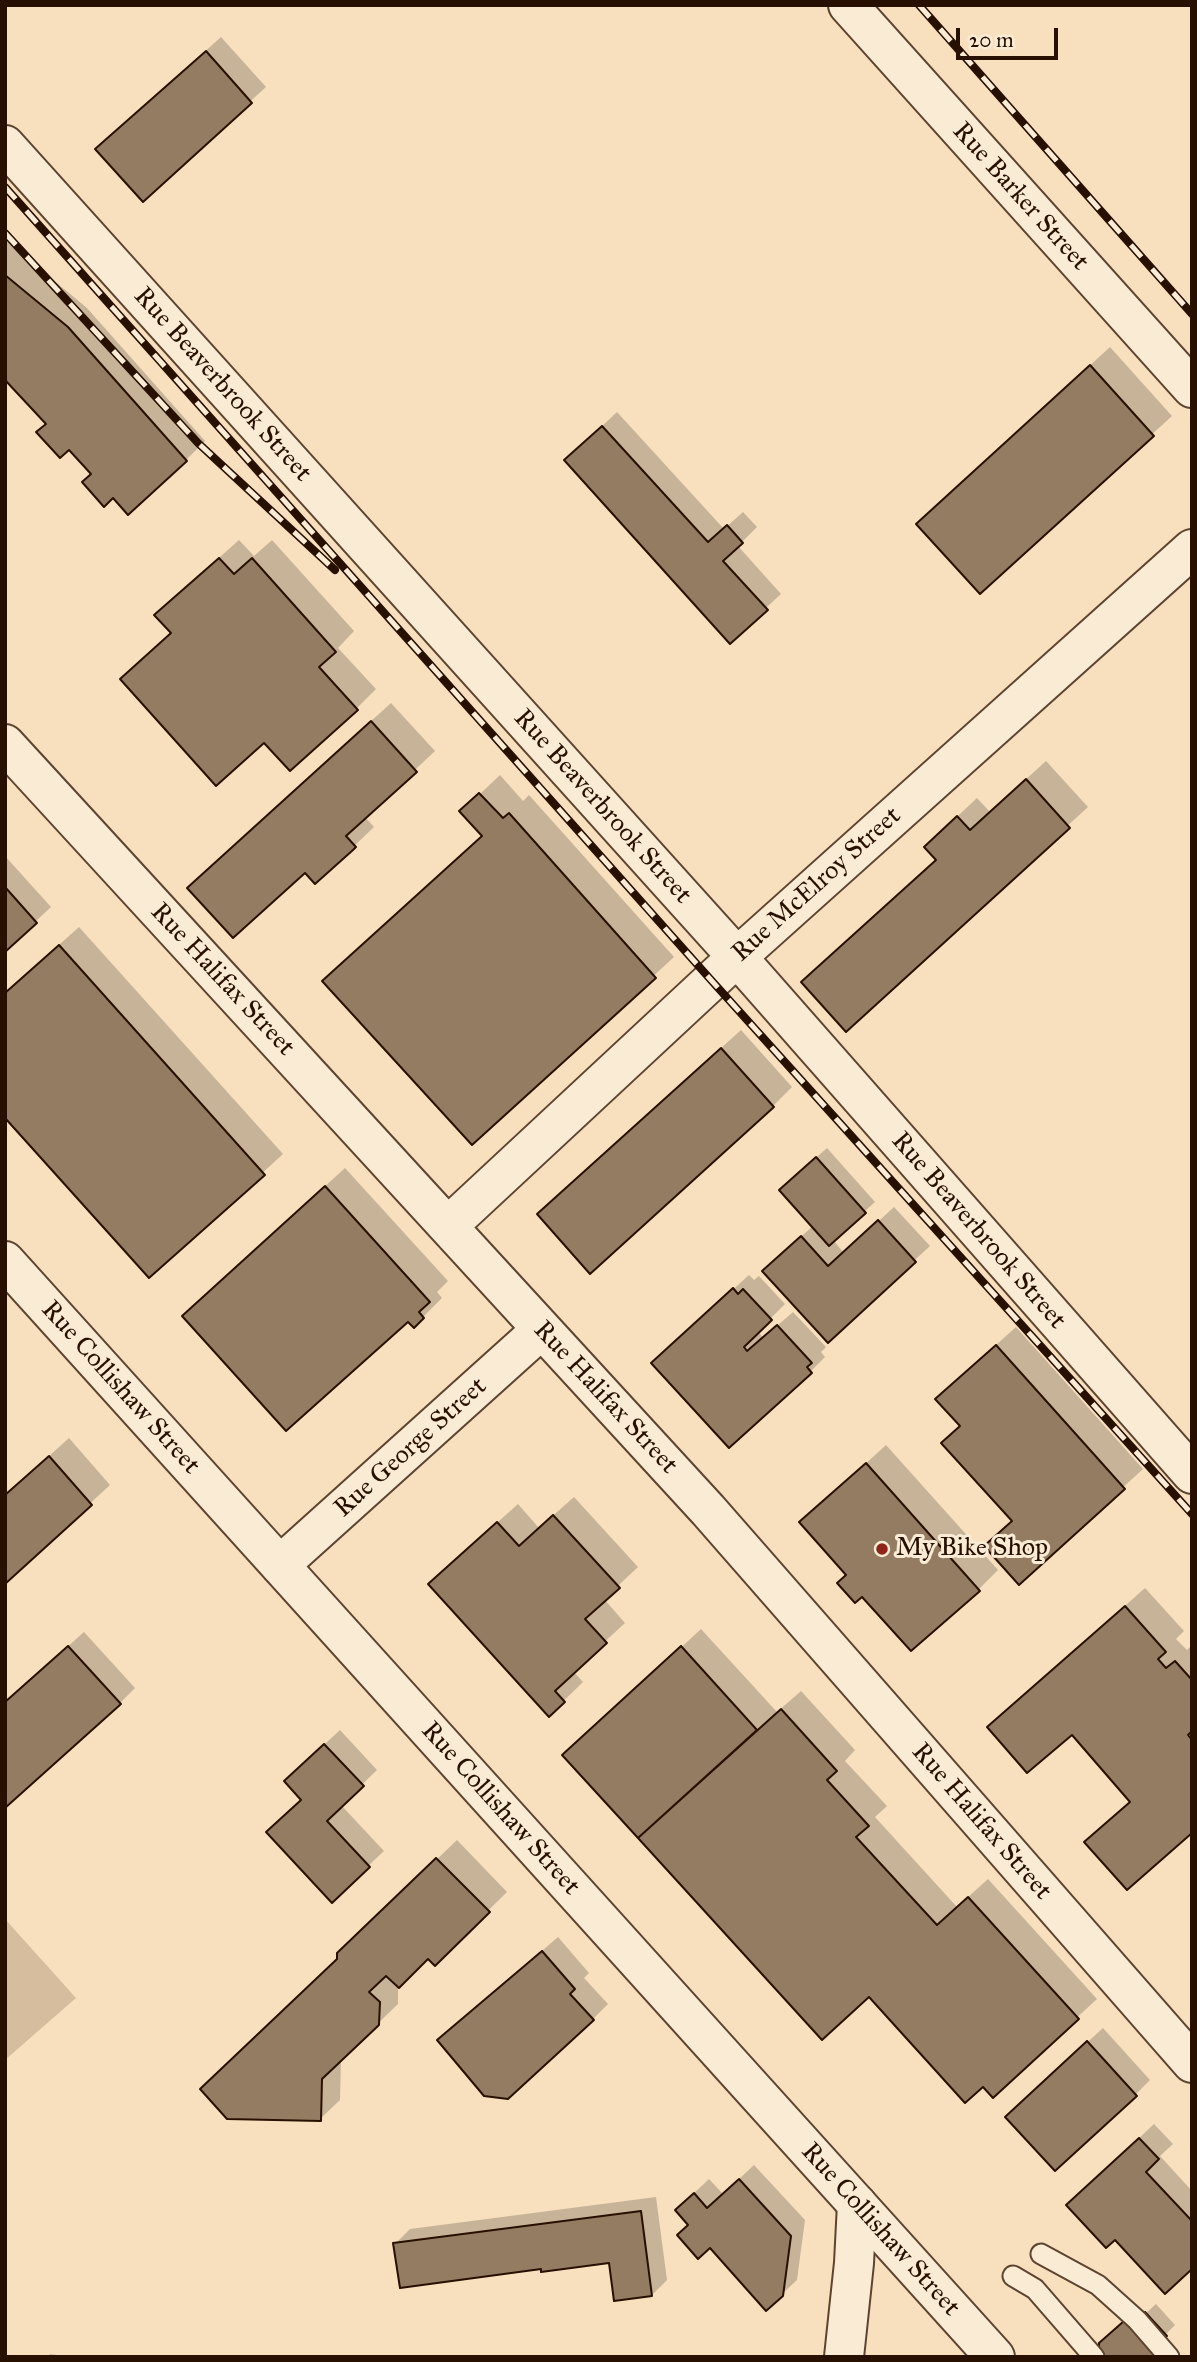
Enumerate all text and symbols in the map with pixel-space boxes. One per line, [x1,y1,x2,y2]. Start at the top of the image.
scale bar [959,14,1060,58]
text: 20 m [969,27,1014,53]
street label: Rue Barker Street [945,116,1095,278]
street label: Rue Beaverbrook Street [127,281,317,489]
street label: Rue Beaverbrook Street [507,703,697,911]
street label: Rue McElroy Street [726,801,908,969]
street label: Rue Halifax Street [143,897,301,1063]
street label: Rue Beaverbrook Street [884,1126,1072,1336]
street label: Rue Collishaw Street [34,1295,206,1481]
street label: Rue Halifax Street [526,1315,684,1481]
street label: Rue George Street [328,1371,494,1525]
place label: My Bike Shop [896,1533,1048,1565]
marker: My Bike Shop [874,1541,890,1557]
street label: Rue Collishaw Street [414,1716,586,1902]
street label: Rue Halifax Street [904,1737,1058,1907]
street label: Rue Collishaw Street [794,2137,966,2323]

